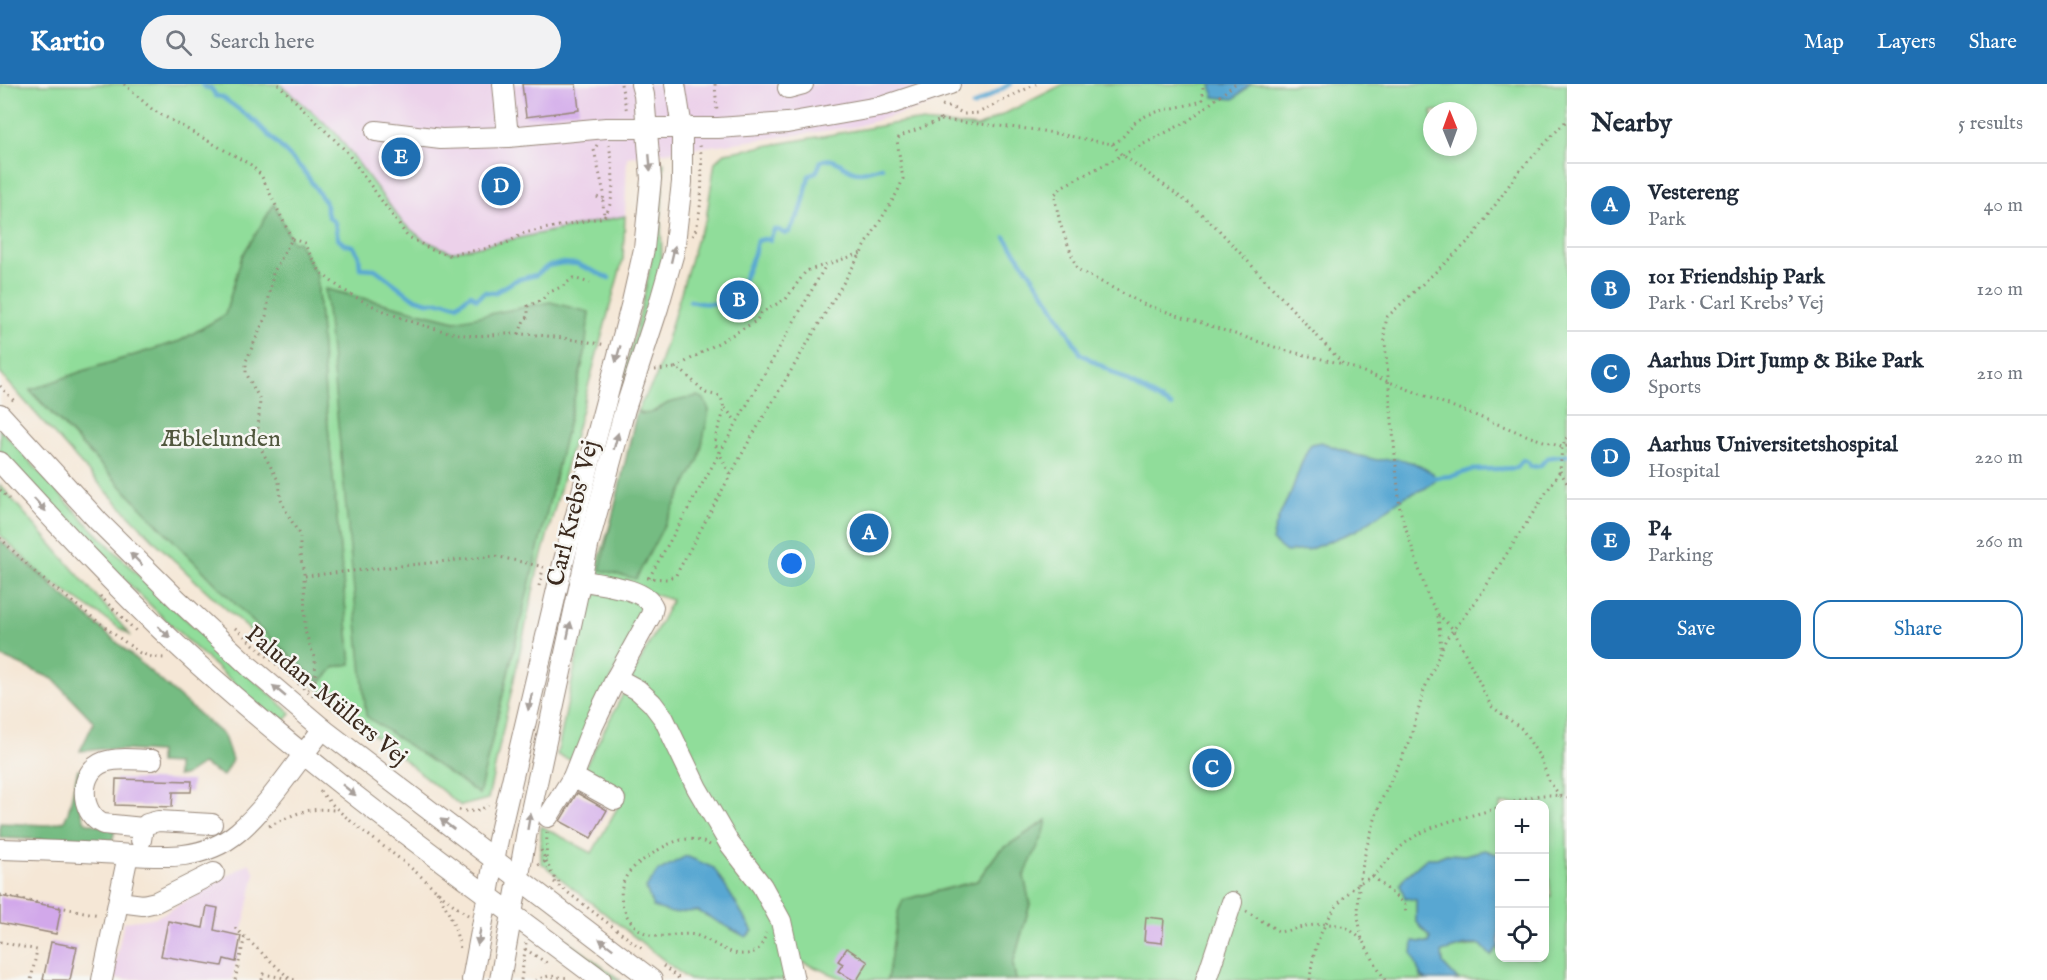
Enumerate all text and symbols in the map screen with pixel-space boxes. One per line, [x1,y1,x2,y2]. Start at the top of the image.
search box [141,15,561,69]
text: Kartio [30,25,105,60]
icon: search [162,26,195,59]
text: Search here [210,28,315,56]
text: Map [1804,29,1844,56]
text: Layers [1877,29,1936,56]
text: Share [1969,29,2017,56]
north arrow [1423,102,1477,156]
text: Nearby [1591,107,1672,140]
text: 5 results [1958,111,2023,136]
pin: E [382,134,420,180]
one-way arrow [645,153,655,172]
pin: D [482,164,520,208]
text: Vestereng [1648,179,1739,207]
text: A [1604,193,1617,218]
text: 40 m [1984,193,2023,218]
text: Park [1648,207,1686,232]
one-way arrow [669,245,678,264]
text: 101 Friendship Park [1648,263,1825,291]
text: B [1604,277,1617,302]
text: 120 m [1977,277,2023,302]
pin: B [720,278,758,322]
text: Park · Carl Krebs' Vej [1648,291,1824,316]
one-way arrow [613,345,622,363]
text: Aarhus Dirt Jump & Bike Park [1648,347,1924,375]
text: C [1603,361,1618,386]
text: 210 m [1977,361,2023,386]
text: Sports [1648,375,1701,400]
park label: Æblelunden [160,424,281,455]
text: Aarhus Universitetshospital [1648,431,1898,459]
one-way arrow [612,432,622,450]
street label: Carl Krebs' Vej [540,437,607,590]
text: D [1602,445,1619,470]
text: 220 m [1975,445,2023,470]
text: Hospital [1648,459,1720,484]
one-way arrow [33,498,47,513]
pin: A [850,510,888,556]
text: P4 [1648,515,1672,543]
text: E [1604,529,1617,554]
text: 260 m [1976,529,2023,554]
text: Parking [1648,543,1713,568]
your location [777,549,806,578]
one-way arrow [129,552,143,566]
button: Save [1591,600,1801,659]
button: Share [1813,600,2023,659]
street label: Paludan-Müllers Vej [238,619,414,773]
one-way arrow [565,621,575,639]
one-way arrow [157,625,172,639]
one-way arrow [272,685,287,698]
one-way arrow [525,693,535,712]
pin: C [1192,746,1232,790]
one-way arrow [341,783,356,796]
map controls [1495,800,1549,962]
button: + [1495,800,1549,854]
one-way arrow [525,811,534,830]
one-way arrow [440,818,456,830]
button: − [1495,854,1549,908]
button: locate [1495,908,1549,962]
one-way arrow [475,928,484,947]
one-way arrow [598,938,614,951]

